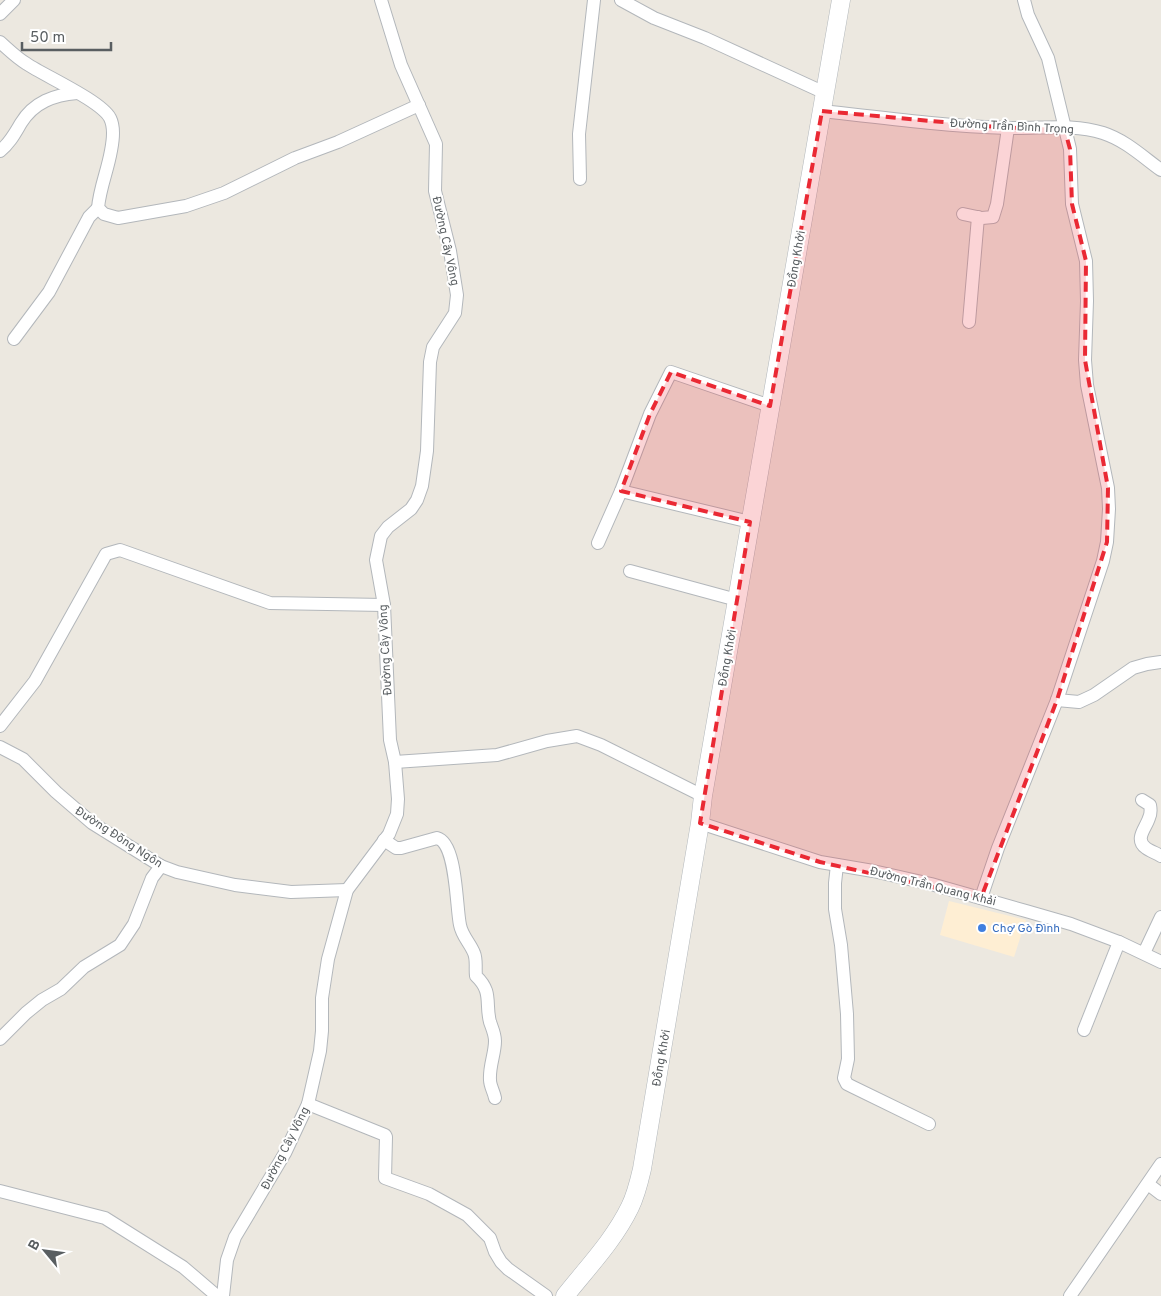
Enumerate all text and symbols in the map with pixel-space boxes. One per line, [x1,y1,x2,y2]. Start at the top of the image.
scale bar [22,20,111,52]
text: 50 m [30,29,65,48]
street label: Đường Trần Bình Trọng [950,116,1074,138]
street label: Đường Cây Vông [428,195,462,287]
street label: Đồng Khởi [784,229,810,289]
street label: Đường Cây Vông [376,604,396,696]
street label: Đồng Khởi [715,628,741,688]
street label: Đường Đõng Ngôn [72,804,165,872]
street label: Đường Trần Quang Khải [868,864,997,910]
place label: Chợ Gò Đình [992,921,1060,937]
marker: Chợ Gò Đình [976,922,988,934]
street label: Đồng Khởi [649,1028,675,1088]
street label: Đường Cây Vông [258,1104,314,1193]
north arrow [20,1226,70,1276]
text: B [25,1237,45,1254]

